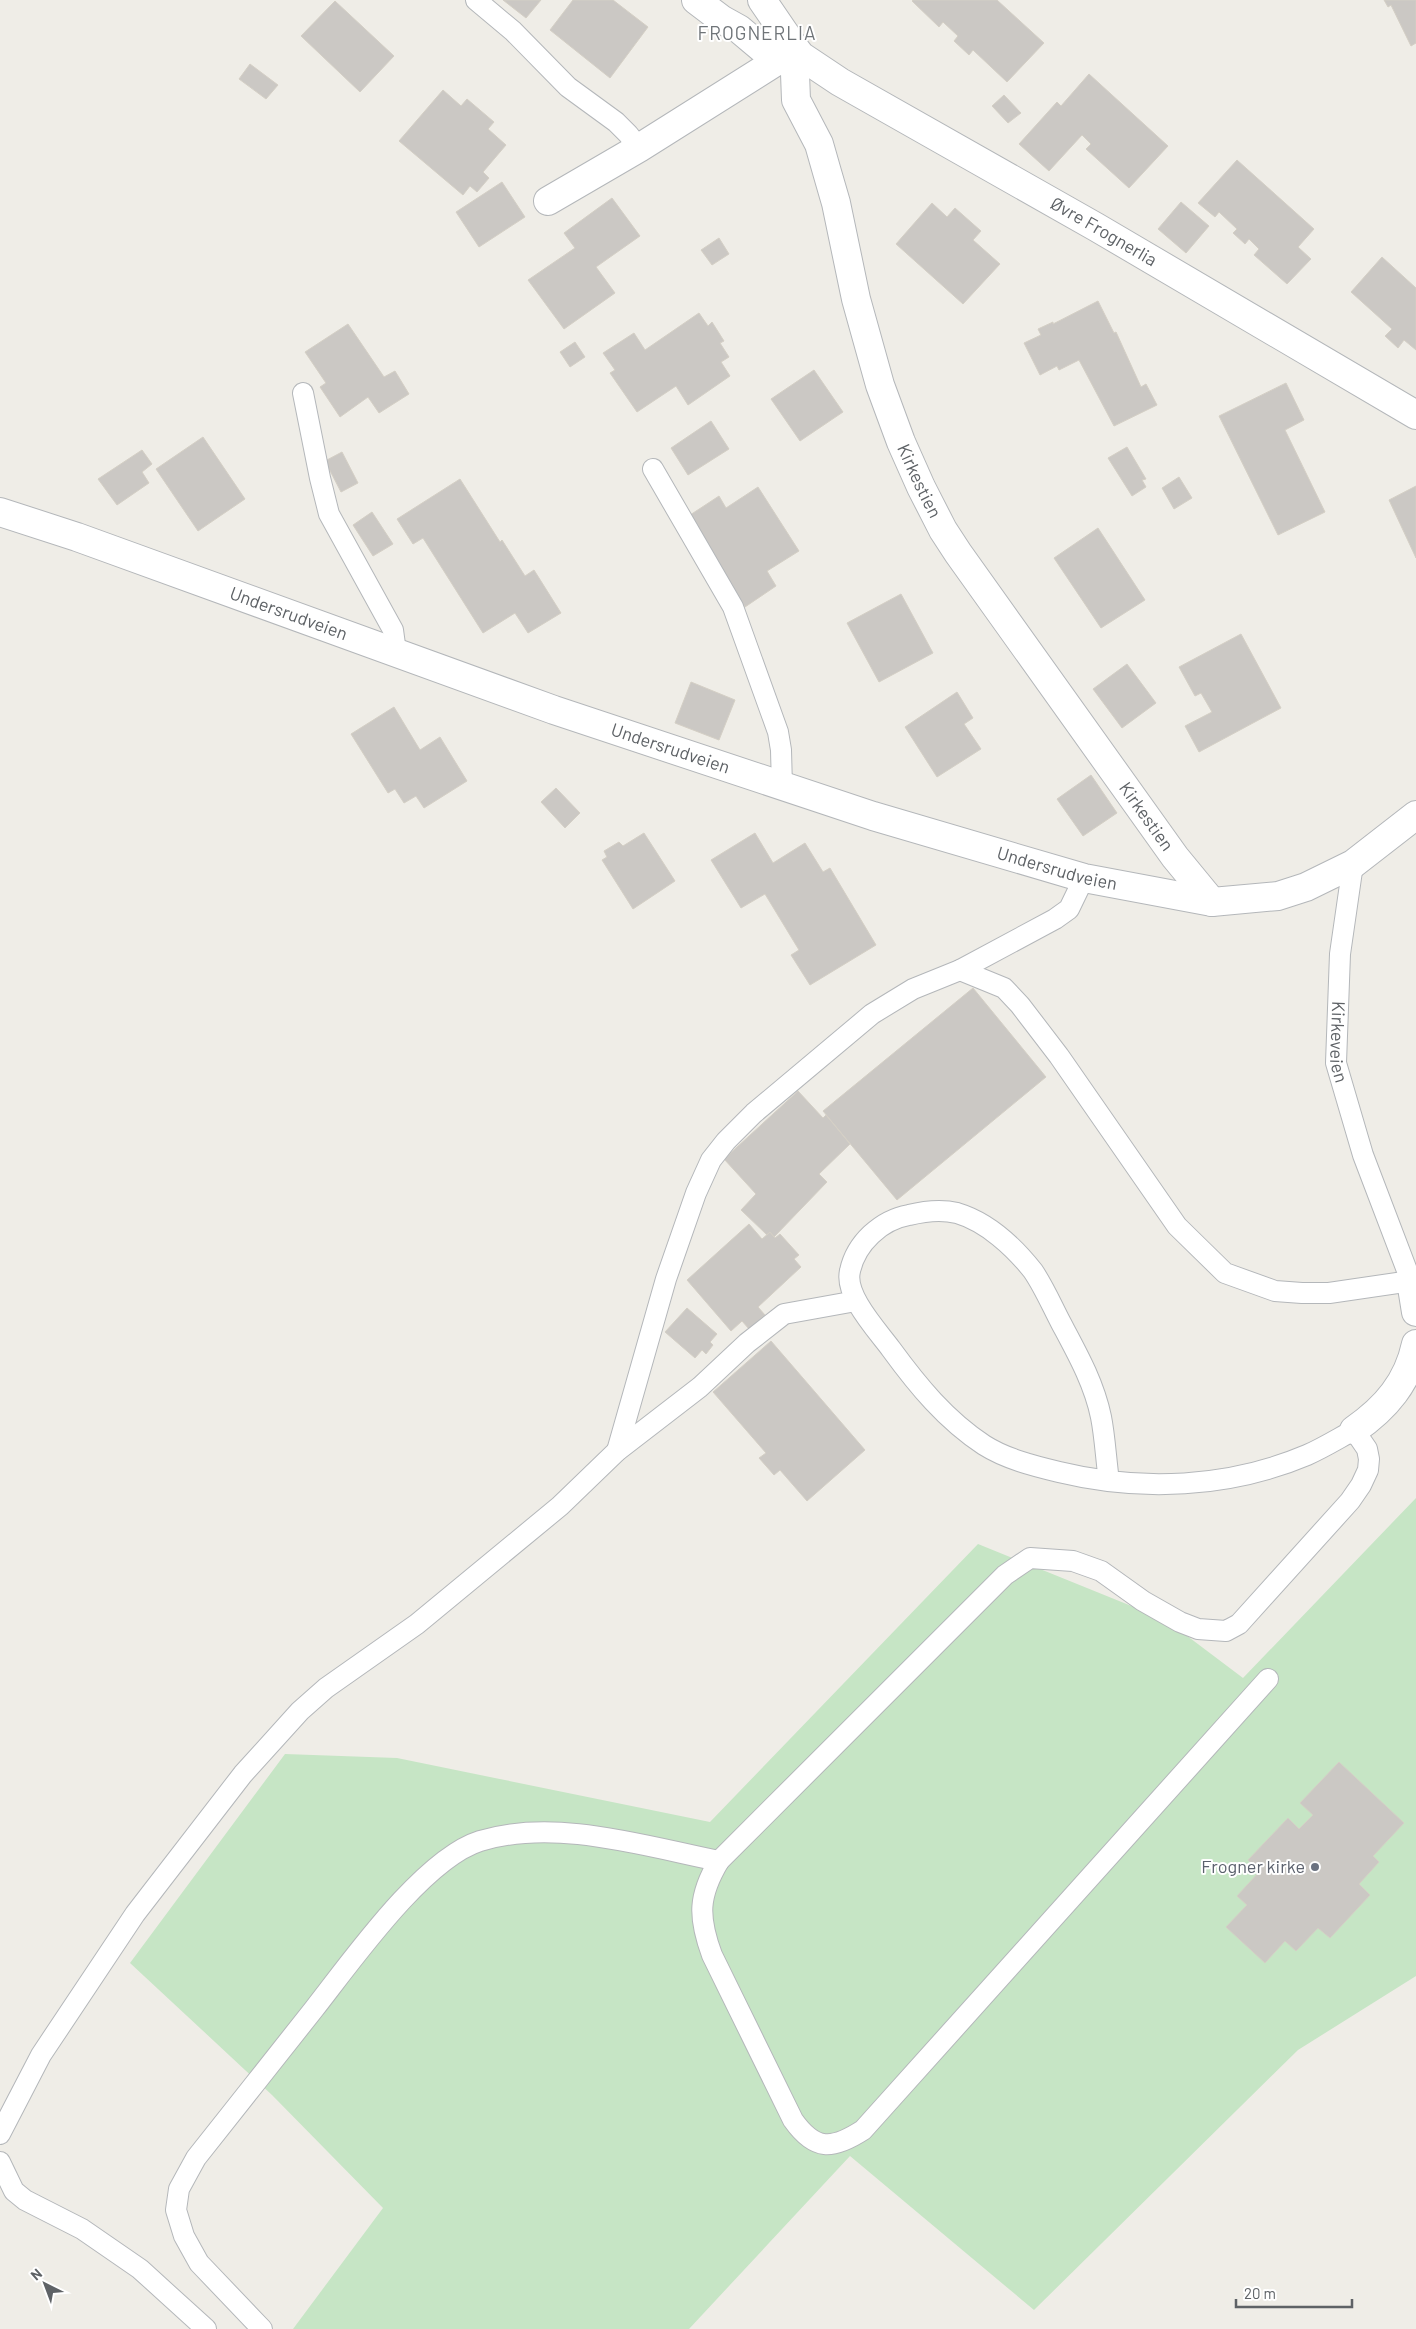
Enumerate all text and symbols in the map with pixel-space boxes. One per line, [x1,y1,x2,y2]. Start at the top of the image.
district label: FROGNERLIA [698,21,816,44]
street label: Øvre Frognerlia [1047,192,1161,270]
street label: Kirkestien [893,440,947,521]
street label: Undersrudveien [227,581,351,644]
street label: Undersrudveien [609,718,733,778]
street label: Kirkestien [1115,777,1179,855]
street label: Undersrudveien [995,841,1119,894]
street label: Kirkeveien [1326,1001,1353,1085]
place label: Frogner kirke [1201,1855,1305,1877]
marker: Frogner kirke [1309,1861,1321,1873]
north arrow [20,2259,70,2309]
text: N [27,2265,45,2283]
scale bar [1236,2276,1352,2308]
text: 20 m [1244,2284,1276,2302]

